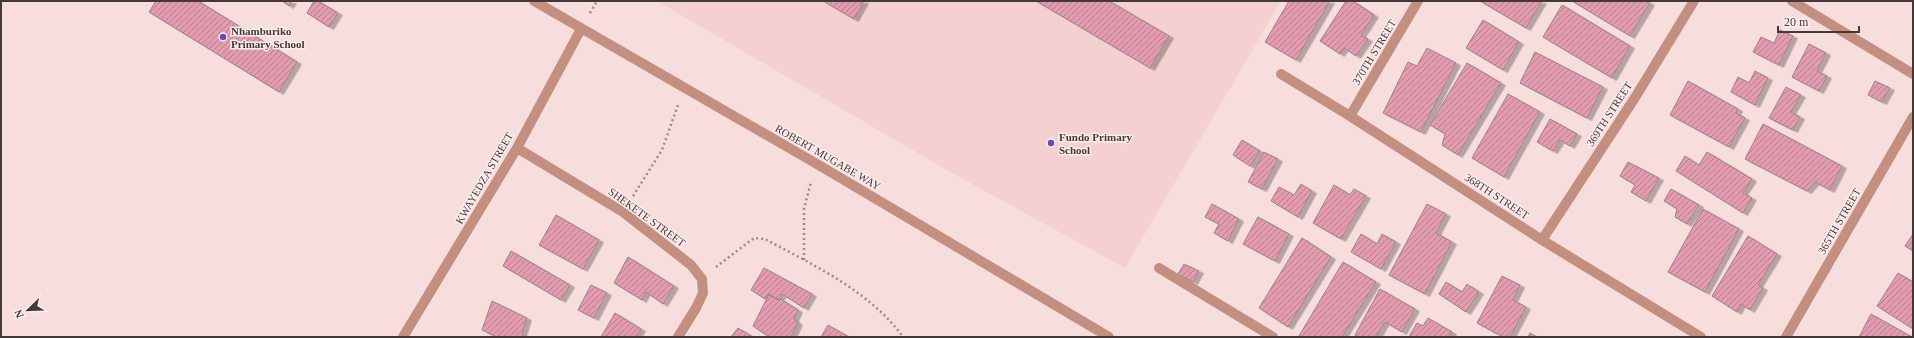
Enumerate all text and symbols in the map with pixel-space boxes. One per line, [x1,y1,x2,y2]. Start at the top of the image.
scale bar [1778,8,1859,34]
text: 20 m [1784,15,1809,29]
street label: 370TH STREET [1350,17,1398,87]
place label: Nhamburiko Primary School [231,25,305,50]
marker: Nhamburiko Primary School [218,32,228,42]
street label: 369TH STREET [1584,79,1634,148]
street label: ROBERT MUGABE WAY [773,122,883,192]
street label: KWAYEDZA STREET [453,130,515,226]
place label: Fundo Primary School [1059,131,1133,156]
marker: Fundo Primary School [1046,138,1056,148]
street label: 368TH STREET [1463,171,1532,221]
street label: SHEKETE STREET [606,185,688,249]
street label: 365TH STREET [1815,186,1863,256]
north arrow [8,290,48,330]
text: N [12,308,26,320]

